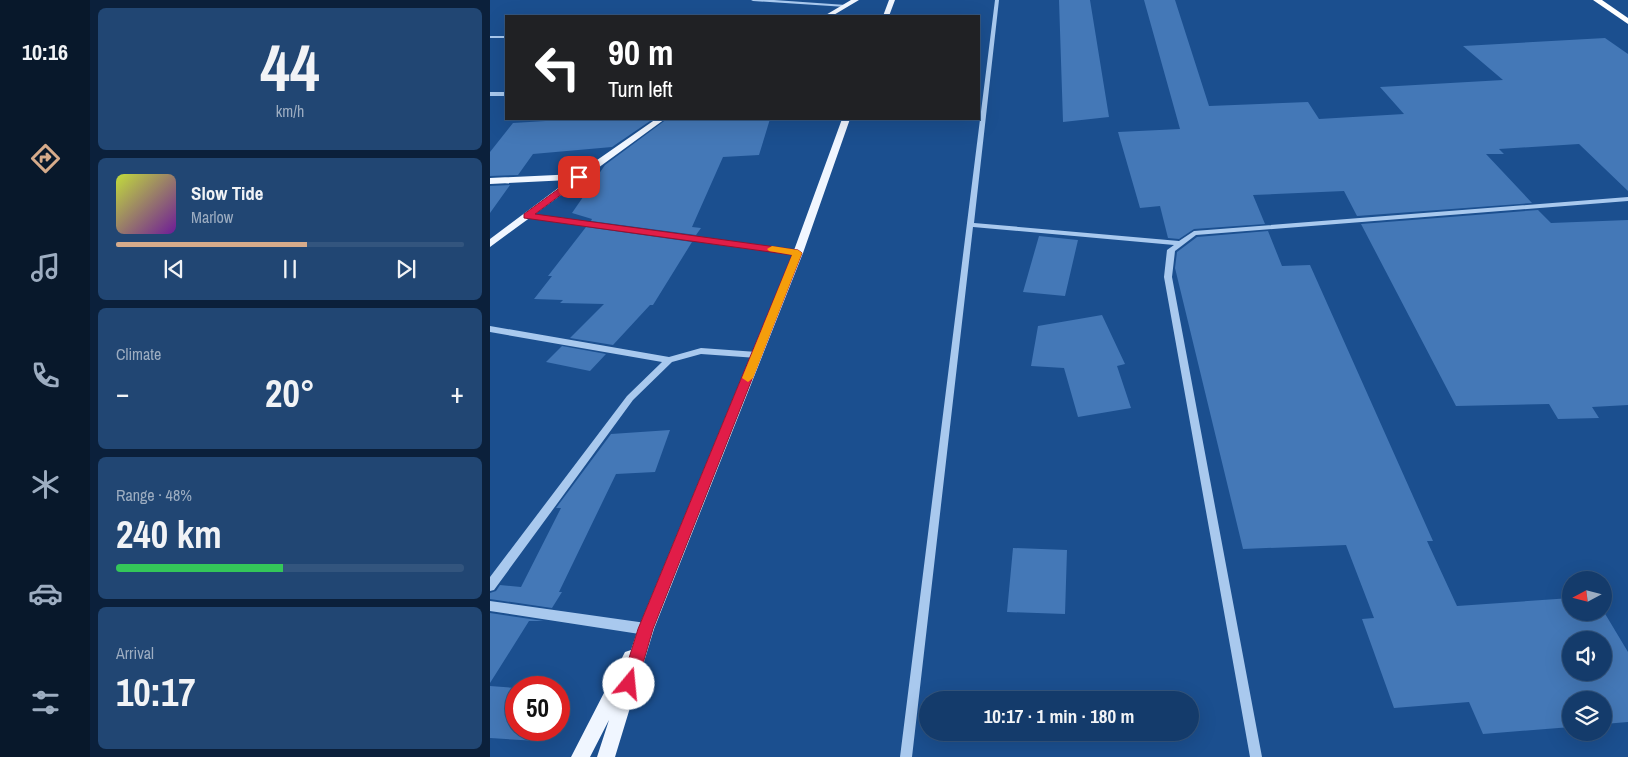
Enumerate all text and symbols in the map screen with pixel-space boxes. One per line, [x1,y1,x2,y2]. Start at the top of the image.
text: 44 [260,24,320,111]
text: 90 m [608,29,673,76]
icon: left [525,35,590,100]
text: 10:16 [22,37,68,67]
text: Turn left [608,74,673,104]
text: km/h [276,100,304,122]
icon: directions [28,141,63,176]
pin [558,156,600,198]
icon: arrive [565,163,593,191]
text: Slow Tide [191,180,263,206]
text: Marlow [191,206,233,228]
icon: music [28,250,63,285]
icon: previous [160,255,188,283]
icon: pause [276,255,304,283]
icon: next [392,255,420,283]
text: Climate [116,343,161,365]
icon: phone [28,358,63,393]
text: 20° [265,368,315,419]
text: − [116,374,129,412]
text: + [451,374,464,412]
icon: climate [28,467,63,502]
text: Range · 48% [116,484,192,506]
text: 240 km [116,509,222,560]
north arrow [1562,571,1612,621]
map controls [1562,571,1612,741]
icon: car [28,576,63,611]
button: sound [1562,631,1612,681]
text: Arrival [116,642,154,664]
position arrow [602,657,654,709]
text: 10:17 [116,667,196,718]
speed limit sign: 50 [505,676,570,741]
icon: filters [28,685,63,720]
button: layers [1562,691,1612,741]
text: 10:17 · 1 min · 180 m [984,703,1134,729]

